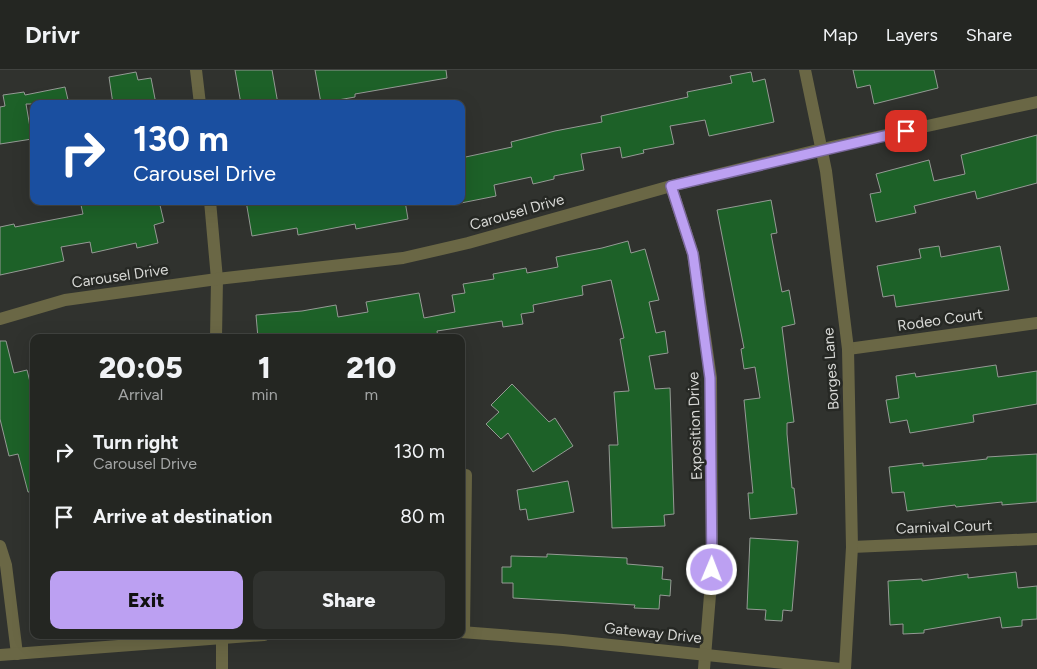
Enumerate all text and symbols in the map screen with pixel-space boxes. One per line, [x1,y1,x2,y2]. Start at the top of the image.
text: Drivr [25,20,80,49]
text: Map [823,24,858,46]
text: Layers [886,24,938,46]
text: Share [966,24,1012,46]
pin [885,110,927,152]
icon: arrive [892,117,920,145]
text: 130 m [133,118,229,160]
icon: right [50,120,115,185]
text: Carousel Drive [133,160,276,187]
street label: Carousel Drive [468,190,566,234]
street label: Carousel Drive [70,260,170,292]
street label: Rodeo Court [896,305,984,335]
street label: Borges Lane [819,327,843,411]
text: 20:05 [99,349,183,386]
text: 1 [258,349,271,386]
text: 210 [346,349,396,386]
street label: Exposition Drive [684,371,706,481]
text: Arrival [118,385,163,404]
text: min [251,385,278,404]
text: m [365,385,378,404]
text: Turn right [93,431,179,454]
icon: right [50,438,78,466]
text: 130 m [394,440,445,463]
text: Carousel Drive [93,454,197,473]
icon: arrive [50,503,78,531]
text: Arrive at destination [93,505,272,528]
text: 80 m [400,505,445,528]
street label: Carnival Court [896,516,993,538]
position arrow [685,543,737,595]
button: Exit [50,571,243,629]
button: Share [253,571,445,629]
street label: Gateway Drive [603,619,703,647]

